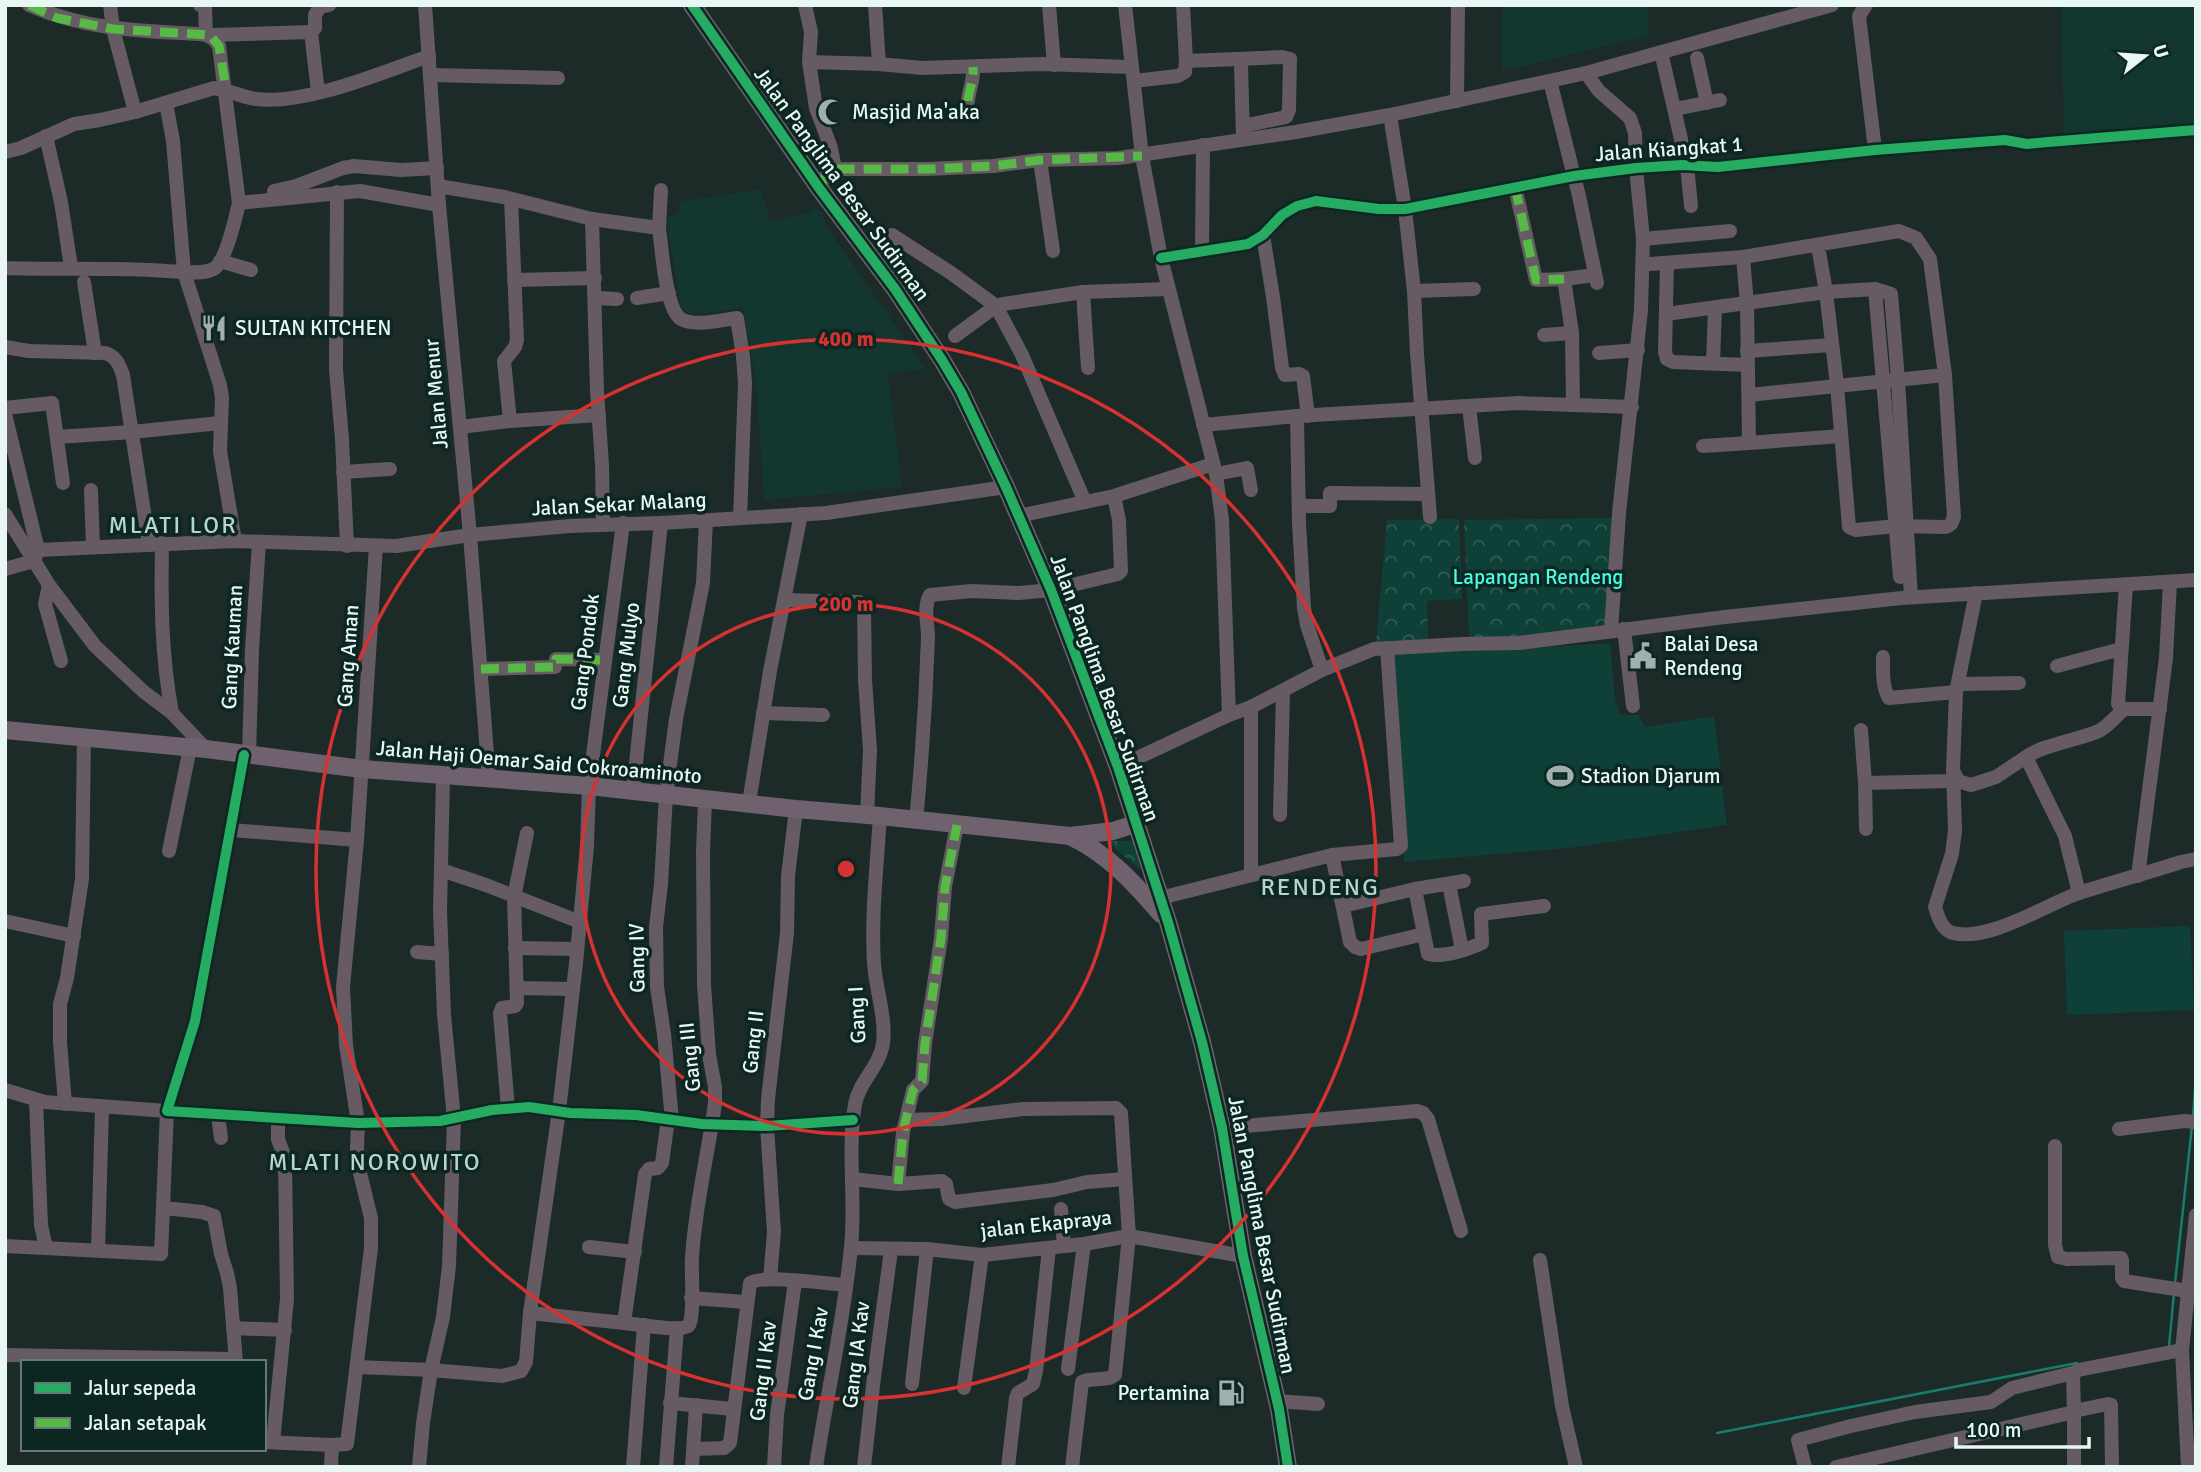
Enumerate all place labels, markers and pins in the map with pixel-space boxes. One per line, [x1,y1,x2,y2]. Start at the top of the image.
mosque icon: Masjid Ma'aka [816,97,846,127]
place label: Masjid Ma'aka [852,99,980,125]
restaurant icon: SULTAN KITCHEN [199,313,229,343]
place label: SULTAN KITCHEN [235,315,392,341]
place label: Balai Desa Rendeng [1664,631,1759,681]
public building icon: Balai Desa Rendeng [1628,641,1658,671]
sports icon: Stadion Djarum [1545,761,1575,791]
place label: Stadion Djarum [1581,763,1720,789]
centre of rings [834,857,858,881]
fuel station icon: Pertamina [1216,1378,1246,1408]
place label: Pertamina [1117,1380,1210,1406]

